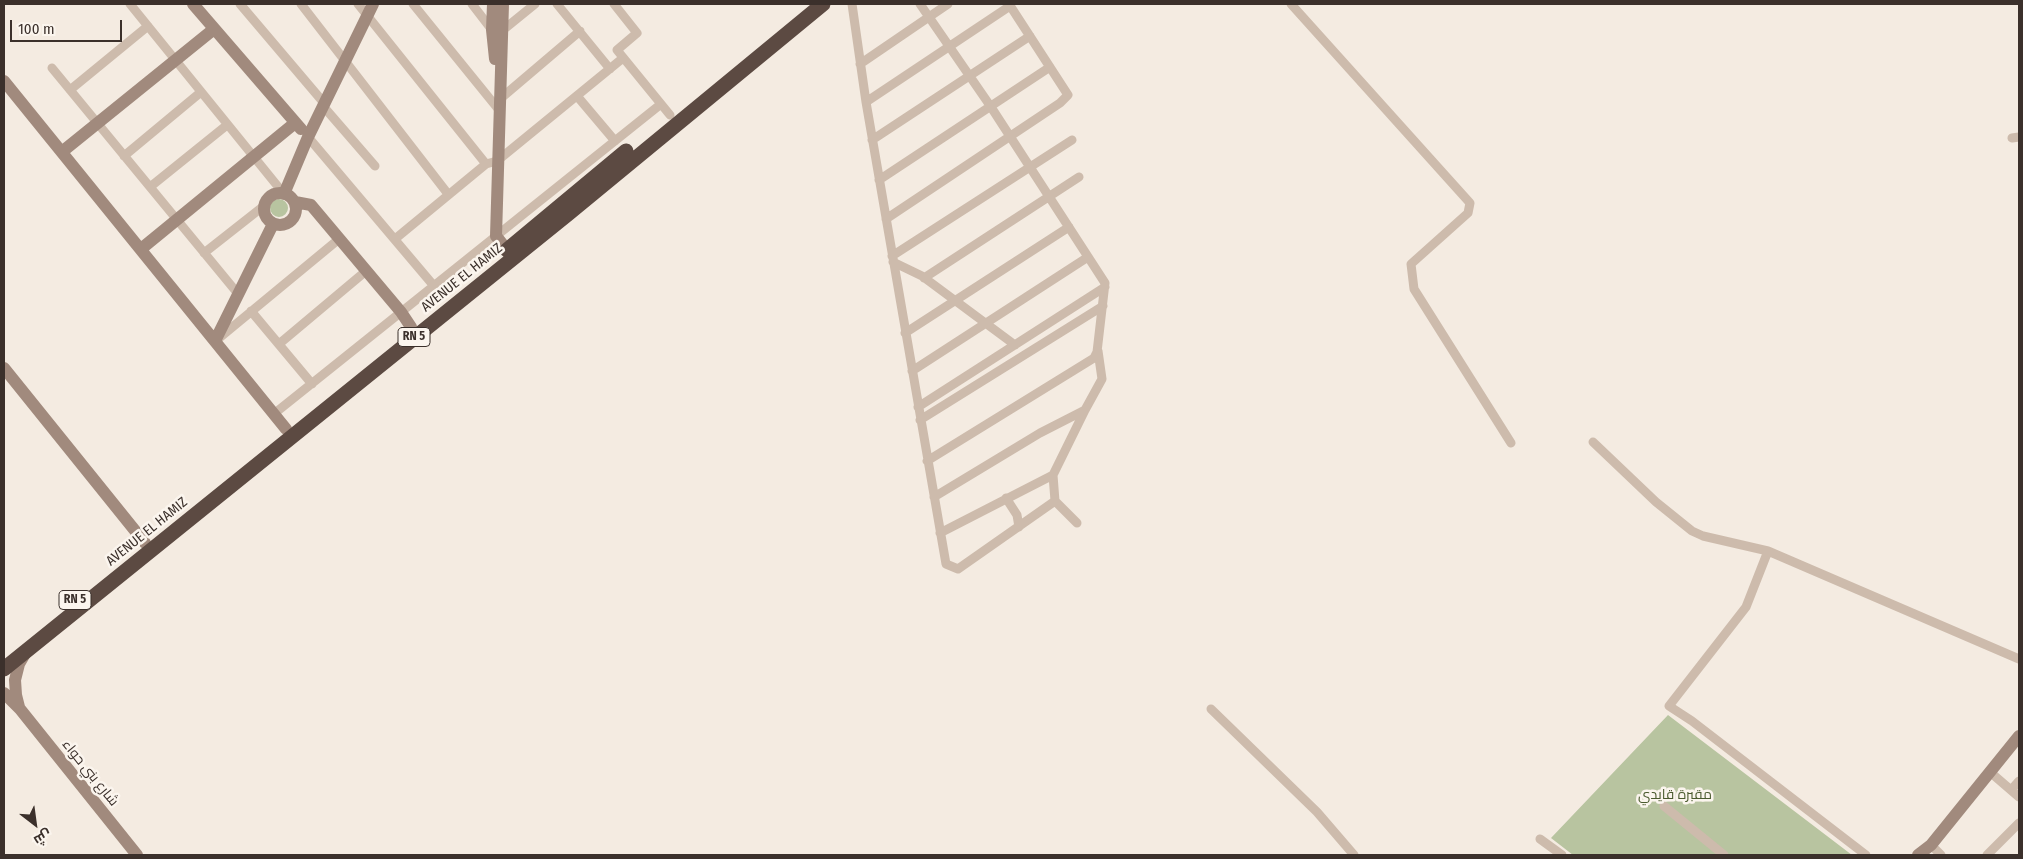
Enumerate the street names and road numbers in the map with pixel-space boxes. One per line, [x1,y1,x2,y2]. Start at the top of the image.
street label: AVENUE EL HAMIZ [418,240,506,316]
road number: RN 5 [398,328,430,347]
street label: AVENUE EL HAMIZ [103,494,191,570]
road number: RN 5 [59,590,91,610]
street label: شارع بني حواء [58,737,122,809]

